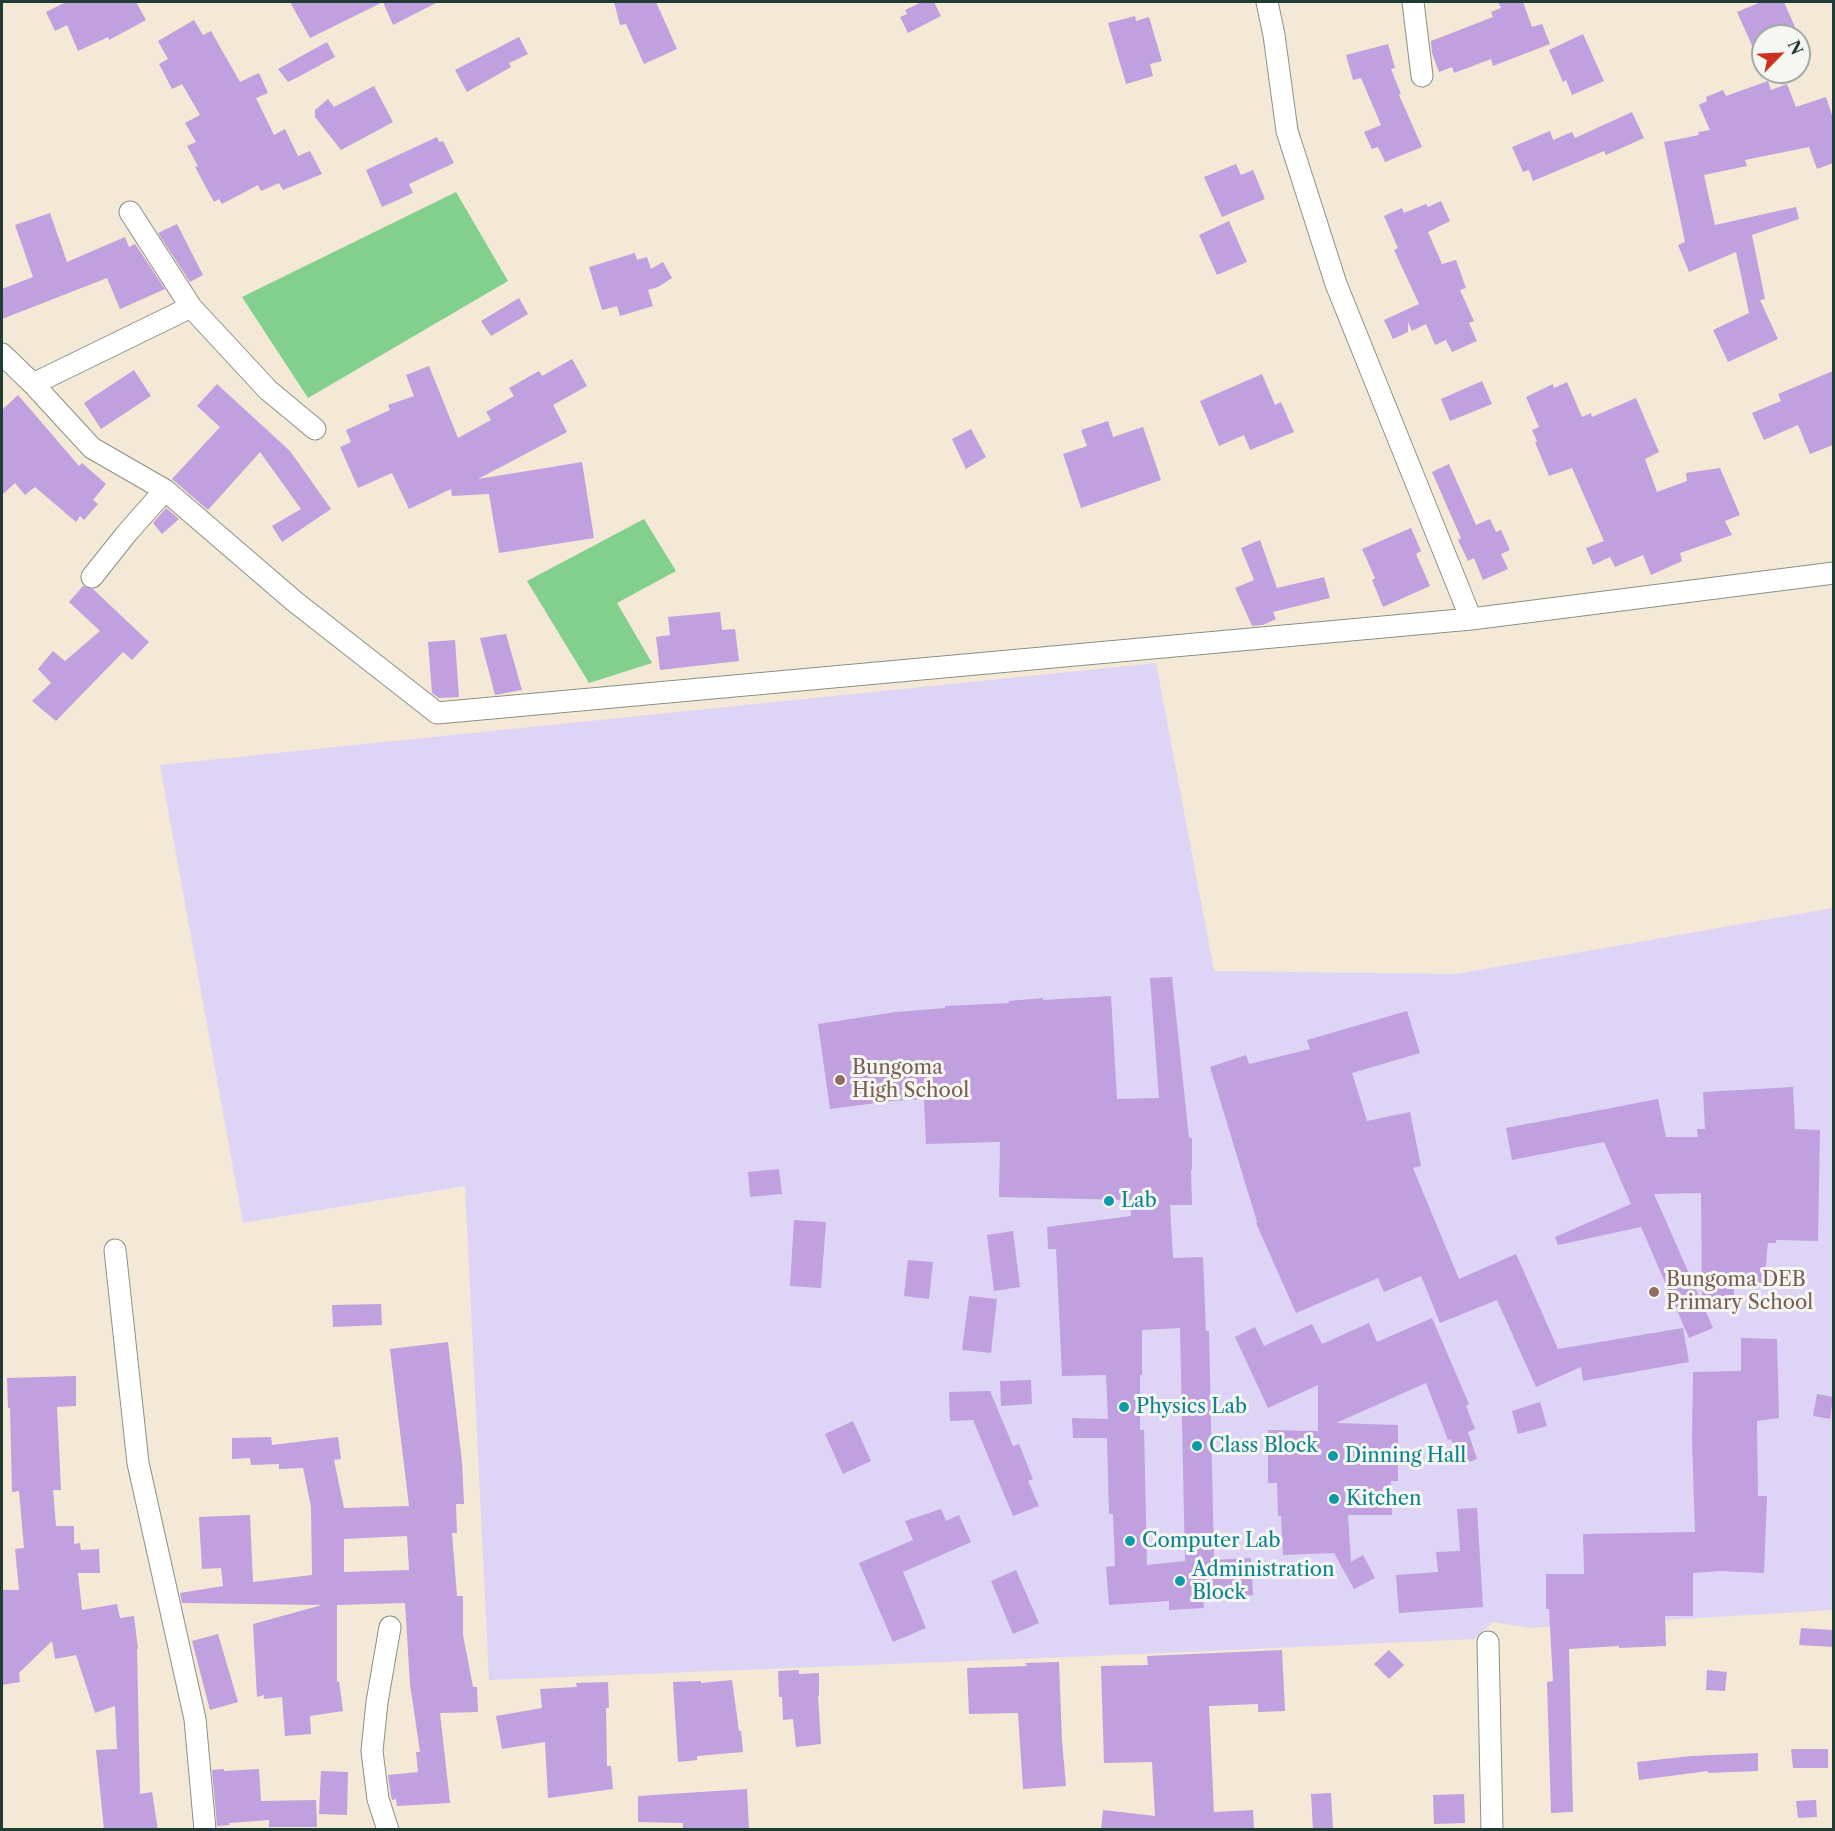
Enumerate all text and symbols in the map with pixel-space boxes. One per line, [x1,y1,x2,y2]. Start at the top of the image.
north arrow [1751,24,1811,84]
text: N [1784,37,1808,58]
place label: Bungoma High School [852,1056,969,1103]
marker: Bungoma High School [833,1073,847,1087]
place label: Lab [1121,1189,1157,1213]
marker: Lab [1102,1194,1116,1208]
place label: Bungoma DEB Primary School [1666,1268,1813,1315]
marker: Bungoma DEB Primary School [1647,1285,1661,1299]
place label: Physics Lab [1136,1395,1247,1419]
marker: Physics Lab [1117,1400,1131,1414]
place label: Class Block [1209,1434,1318,1458]
marker: Class Block [1190,1439,1204,1453]
place label: Dinning Hall [1345,1444,1466,1468]
marker: Dinning Hall [1326,1449,1340,1463]
place label: Kitchen [1346,1487,1421,1511]
marker: Kitchen [1327,1492,1341,1506]
place label: Computer Lab [1142,1529,1281,1553]
marker: Computer Lab [1123,1534,1137,1548]
place label: Administration Block [1192,1558,1335,1605]
marker: Administration Block [1173,1574,1187,1588]

